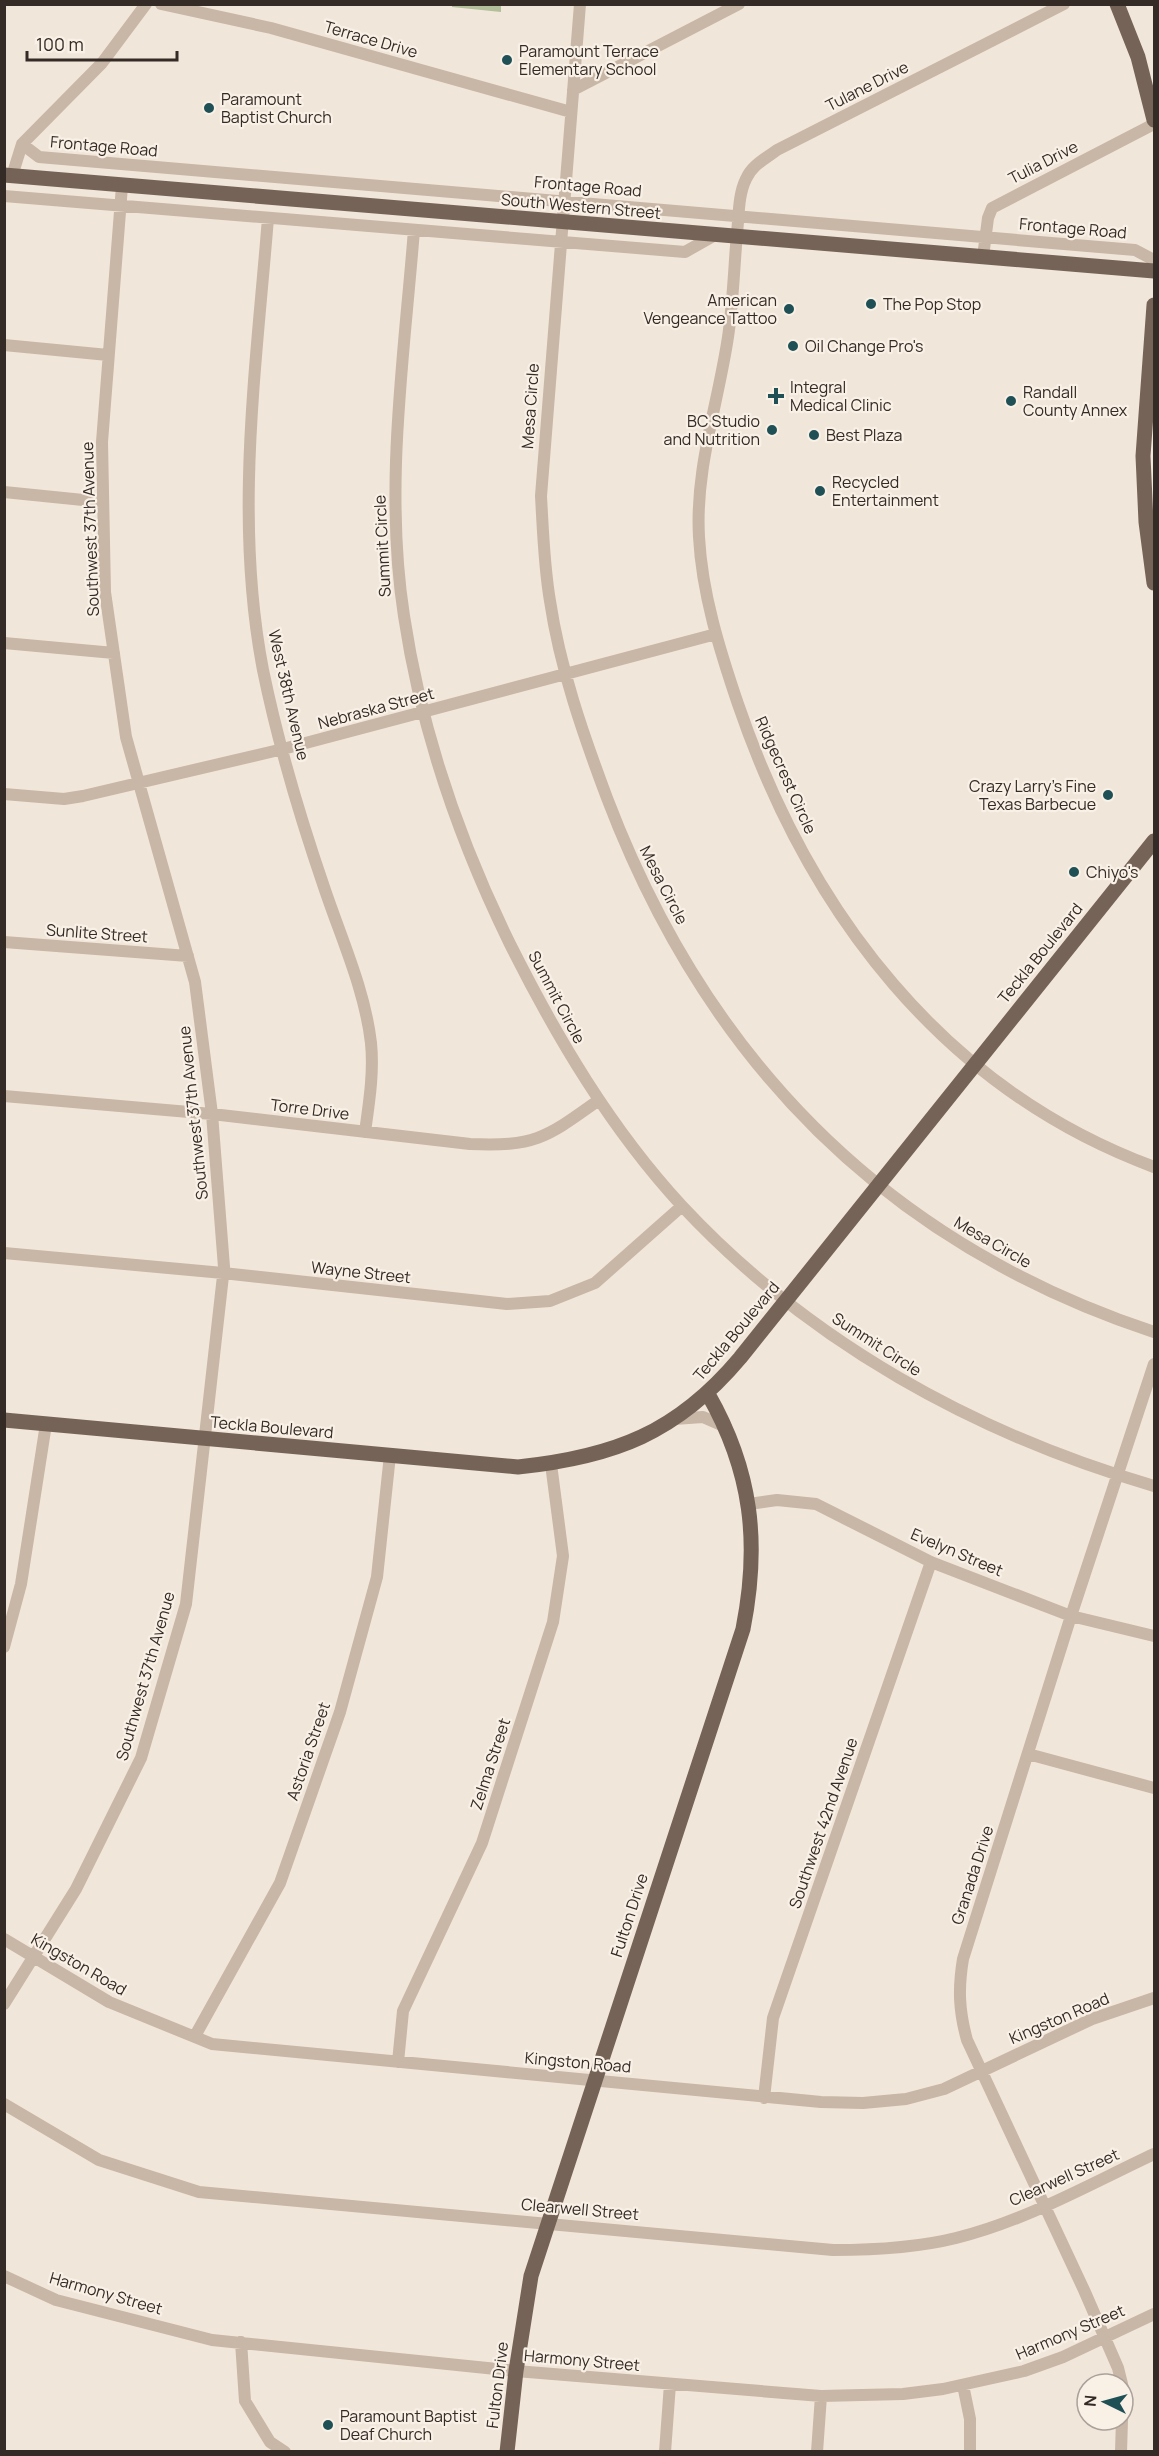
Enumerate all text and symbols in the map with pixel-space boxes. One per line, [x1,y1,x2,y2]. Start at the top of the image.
street label: Terrace Drive [322,15,420,63]
scale bar [27,24,177,62]
text: 100 m [36,32,84,56]
place label: Paramount Terrace Elementary School [519,40,659,80]
marker: Paramount Terrace Elementary School [500,53,514,67]
street label: Tulane Drive [822,56,912,116]
place label: Paramount Baptist Church [221,88,332,128]
marker: Paramount Baptist Church [202,101,216,115]
street label: Frontage Road [49,130,159,162]
street label: Tulia Drive [1004,135,1082,189]
street label: Frontage Road [533,170,643,202]
street label: South Western Street [500,188,662,224]
street label: Frontage Road [1018,212,1128,244]
place label: American Vengeance Tattoo [643,289,777,329]
place label: The Pop Stop [883,293,981,315]
marker: The Pop Stop [864,297,878,311]
marker: American Vengeance Tattoo [782,302,796,316]
place label: Oil Change Pro's [805,335,923,357]
marker: Oil Change Pro's [786,339,800,353]
street label: Mesa Circle [516,362,544,450]
place label: Integral Medical Clinic [790,376,892,416]
place label: Randall County Annex [1023,381,1128,421]
marker: Integral Medical Clinic [767,387,785,405]
marker: Randall County Annex [1004,394,1018,408]
place label: BC Studio and Nutrition [664,410,760,450]
marker: BC Studio and Nutrition [765,423,779,437]
place label: Best Plaza [826,424,902,446]
marker: Best Plaza [807,428,821,442]
street label: Southwest 37th Avenue [76,441,104,617]
place label: Recycled Entertainment [832,471,939,511]
marker: Recycled Entertainment [813,484,827,498]
street label: Summit Circle [368,494,396,598]
street label: West 38th Avenue [263,628,315,762]
street label: Nebraska Street [315,682,437,734]
street label: Ridgecrest Circle [750,713,822,837]
place label: Crazy Larry's Fine Texas Barbecue [969,775,1096,815]
marker: Crazy Larry's Fine Texas Barbecue [1101,788,1115,802]
street label: Mesa Circle [635,842,693,928]
place label: Chiyo's [1086,861,1138,883]
marker: Chiyo's [1067,865,1081,879]
street label: Teckla Boulevard [993,898,1087,1008]
street label: Sunlite Street [45,918,149,948]
street label: Summit Circle [523,947,591,1047]
street label: Southwest 37th Avenue [173,1025,213,1201]
street label: Torre Drive [269,1093,351,1125]
street label: Mesa Circle [950,1211,1036,1273]
street label: Wayne Street [310,1256,412,1288]
street label: Teckla Boulevard [688,1277,784,1385]
street label: Summit Circle [828,1307,926,1381]
street label: Teckla Boulevard [210,1411,334,1443]
street label: Evelyn Street [908,1523,1006,1581]
street label: Southwest 37th Avenue [110,1589,180,1763]
street label: Astoria Street [281,1699,335,1803]
street label: Zelma Street [465,1715,515,1813]
street label: Southwest 42nd Avenue [783,1735,863,1911]
street label: Granada Drive [946,1823,998,1927]
street label: Fulton Drive [605,1870,653,1960]
street label: Kingston Road [27,1928,131,2000]
street label: Kingston Road [1006,1987,1112,2049]
street label: Kingston Road [524,2046,632,2078]
street label: Clearwell Street [1006,2143,1122,2211]
street label: Clearwell Street [520,2193,640,2225]
street label: Harmony Street [47,2266,165,2320]
street label: Harmony Street [1012,2299,1128,2365]
street label: Fulton Drive [481,2340,513,2430]
street label: Harmony Street [523,2344,641,2376]
north arrow [1075,2372,1135,2432]
text: N [1079,2394,1102,2407]
place label: Paramount Baptist Deaf Church [340,2405,477,2445]
marker: Paramount Baptist Deaf Church [321,2418,335,2432]

